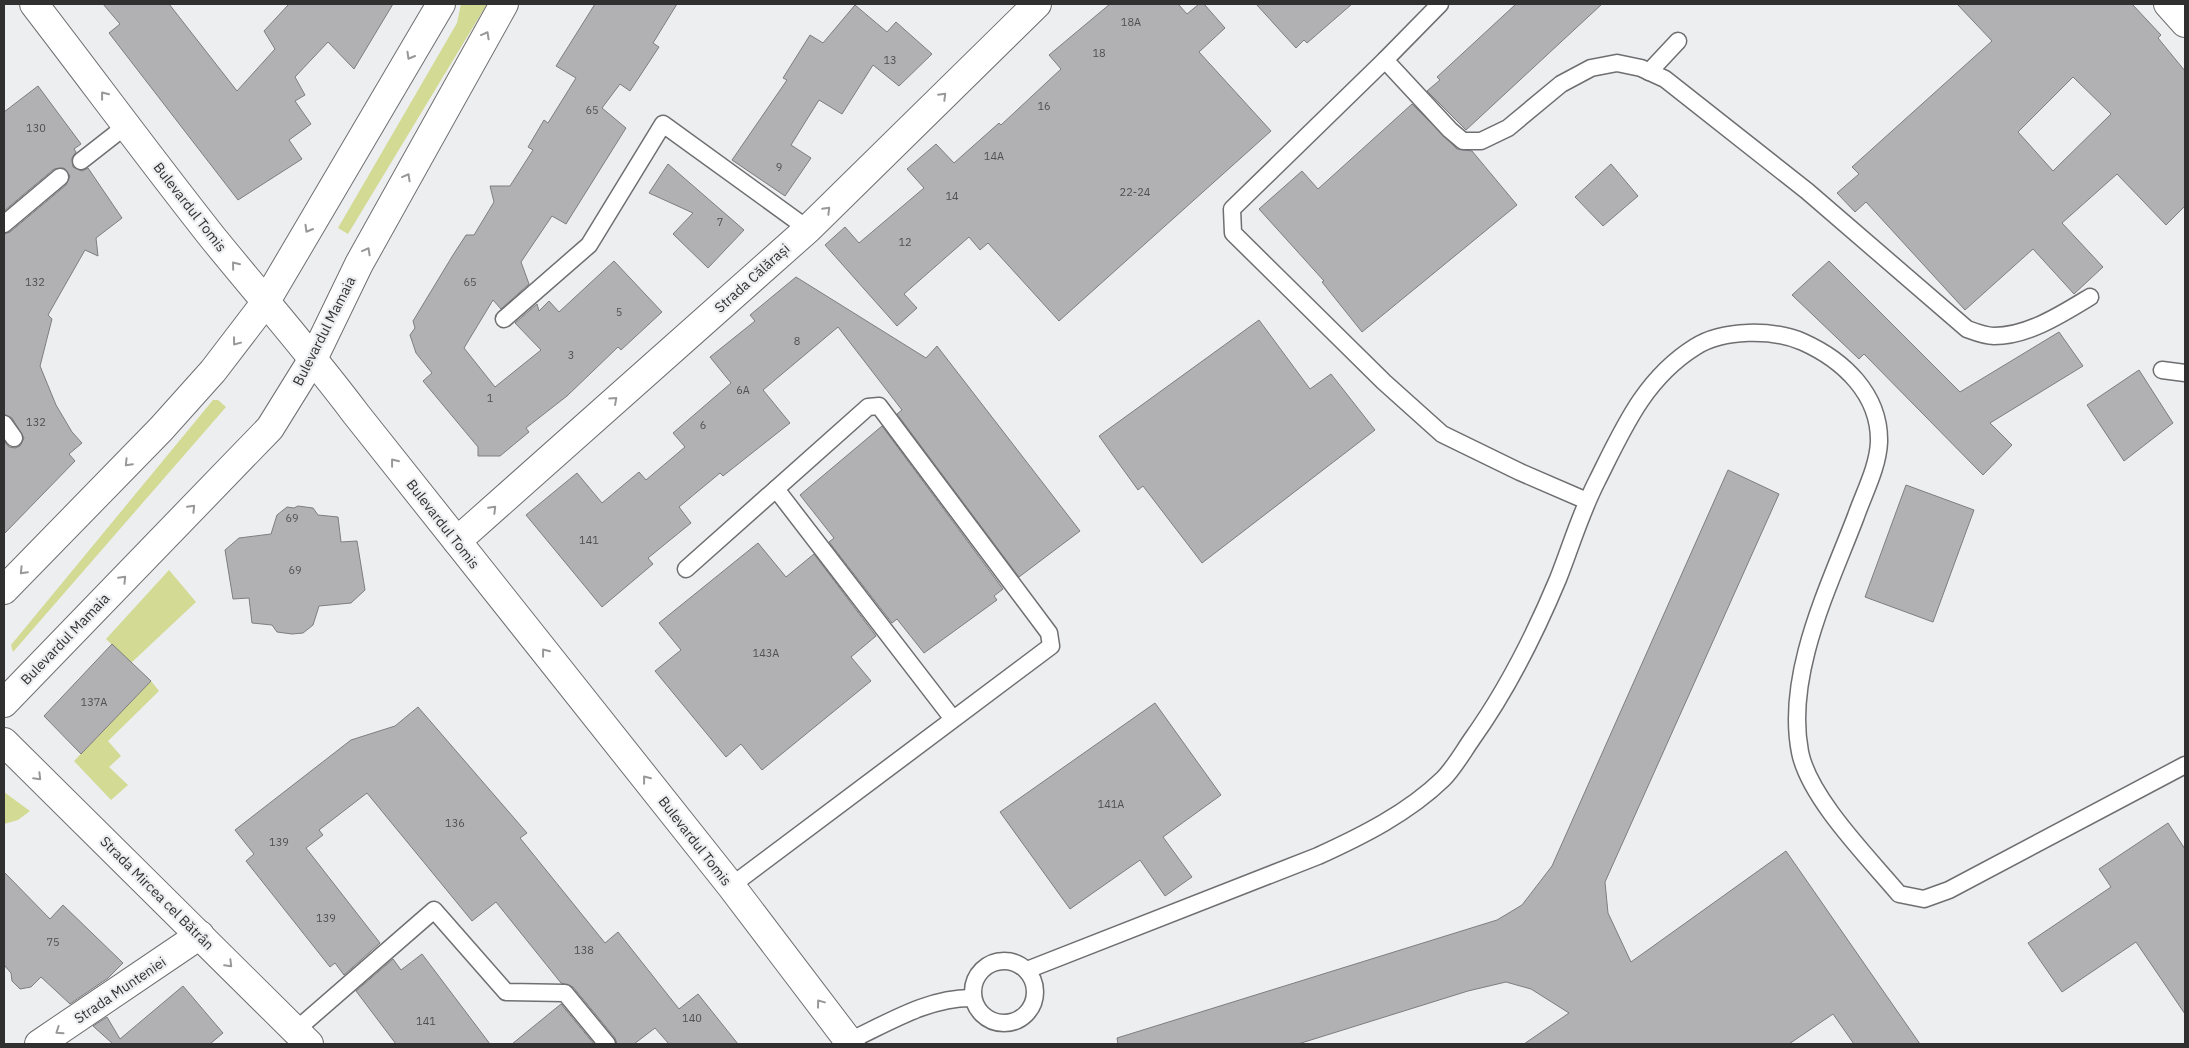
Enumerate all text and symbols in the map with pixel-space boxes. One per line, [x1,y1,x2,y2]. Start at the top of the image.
house number: 18A [1121,15,1141,29]
one-way arrow [480,31,490,40]
house number: 18 [1092,46,1106,60]
one-way arrow [407,51,417,60]
house number: 13 [883,53,897,67]
one-way arrow [101,92,109,101]
one-way arrow [937,93,946,102]
house number: 16 [1037,99,1051,113]
house number: 65 [585,103,599,117]
house number: 130 [26,121,46,135]
house number: 14A [984,149,1004,163]
street label: Bulevardul Tomis [150,159,231,255]
house number: 9 [776,160,782,174]
one-way arrow [401,173,411,182]
house number: 22-24 [1120,185,1151,199]
house number: 14 [945,189,959,203]
one-way arrow [821,207,830,216]
house number: 7 [717,215,723,229]
one-way arrow [305,223,315,232]
house number: 12 [898,235,912,249]
street label: Strada Călărași [711,240,793,316]
one-way arrow [360,247,370,256]
one-way arrow [232,262,240,271]
street label: Bulevardul Mamaia [289,273,360,389]
house number: 132 [25,275,45,289]
house number: 65 [463,275,477,289]
house number: 5 [616,305,622,319]
house number: 8 [794,334,800,348]
one-way arrow [233,336,241,345]
house number: 3 [568,348,574,362]
house number: 6A [736,383,750,397]
house number: 1 [487,391,494,405]
one-way arrow [609,397,618,406]
house number: 132 [26,415,46,429]
house number: 6 [700,418,706,432]
one-way arrow [125,457,134,466]
one-way arrow [392,459,400,468]
street label: Bulevardul Tomis [403,476,484,572]
one-way arrow [186,505,195,514]
one-way arrow [487,505,496,514]
house number: 69 [285,511,299,525]
house number: 141 [579,533,599,547]
house number: 69 [288,563,302,577]
one-way arrow [20,565,29,574]
one-way arrow [117,576,126,585]
street label: Bulevardul Mamaia [17,589,114,689]
house number: 143A [753,646,779,660]
one-way arrow [542,648,551,658]
house number: 137A [81,695,107,709]
one-way arrow [32,771,41,780]
one-way arrow [643,776,652,785]
street label: Bulevardul Tomis [655,793,736,889]
house number: 141A [1098,797,1124,811]
house number: 136 [445,816,465,830]
street label: Strada Mircea cel Bătrân [96,832,218,954]
house number: 139 [269,835,289,849]
house number: 139 [316,911,336,925]
house number: 75 [46,935,60,949]
house number: 138 [574,943,594,957]
street label: Strada Munteniei [71,953,169,1027]
one-way arrow [223,958,232,967]
one-way arrow [817,1000,825,1009]
house number: 140 [682,1011,702,1025]
house number: 141 [416,1014,436,1028]
one-way arrow [55,1025,64,1034]

